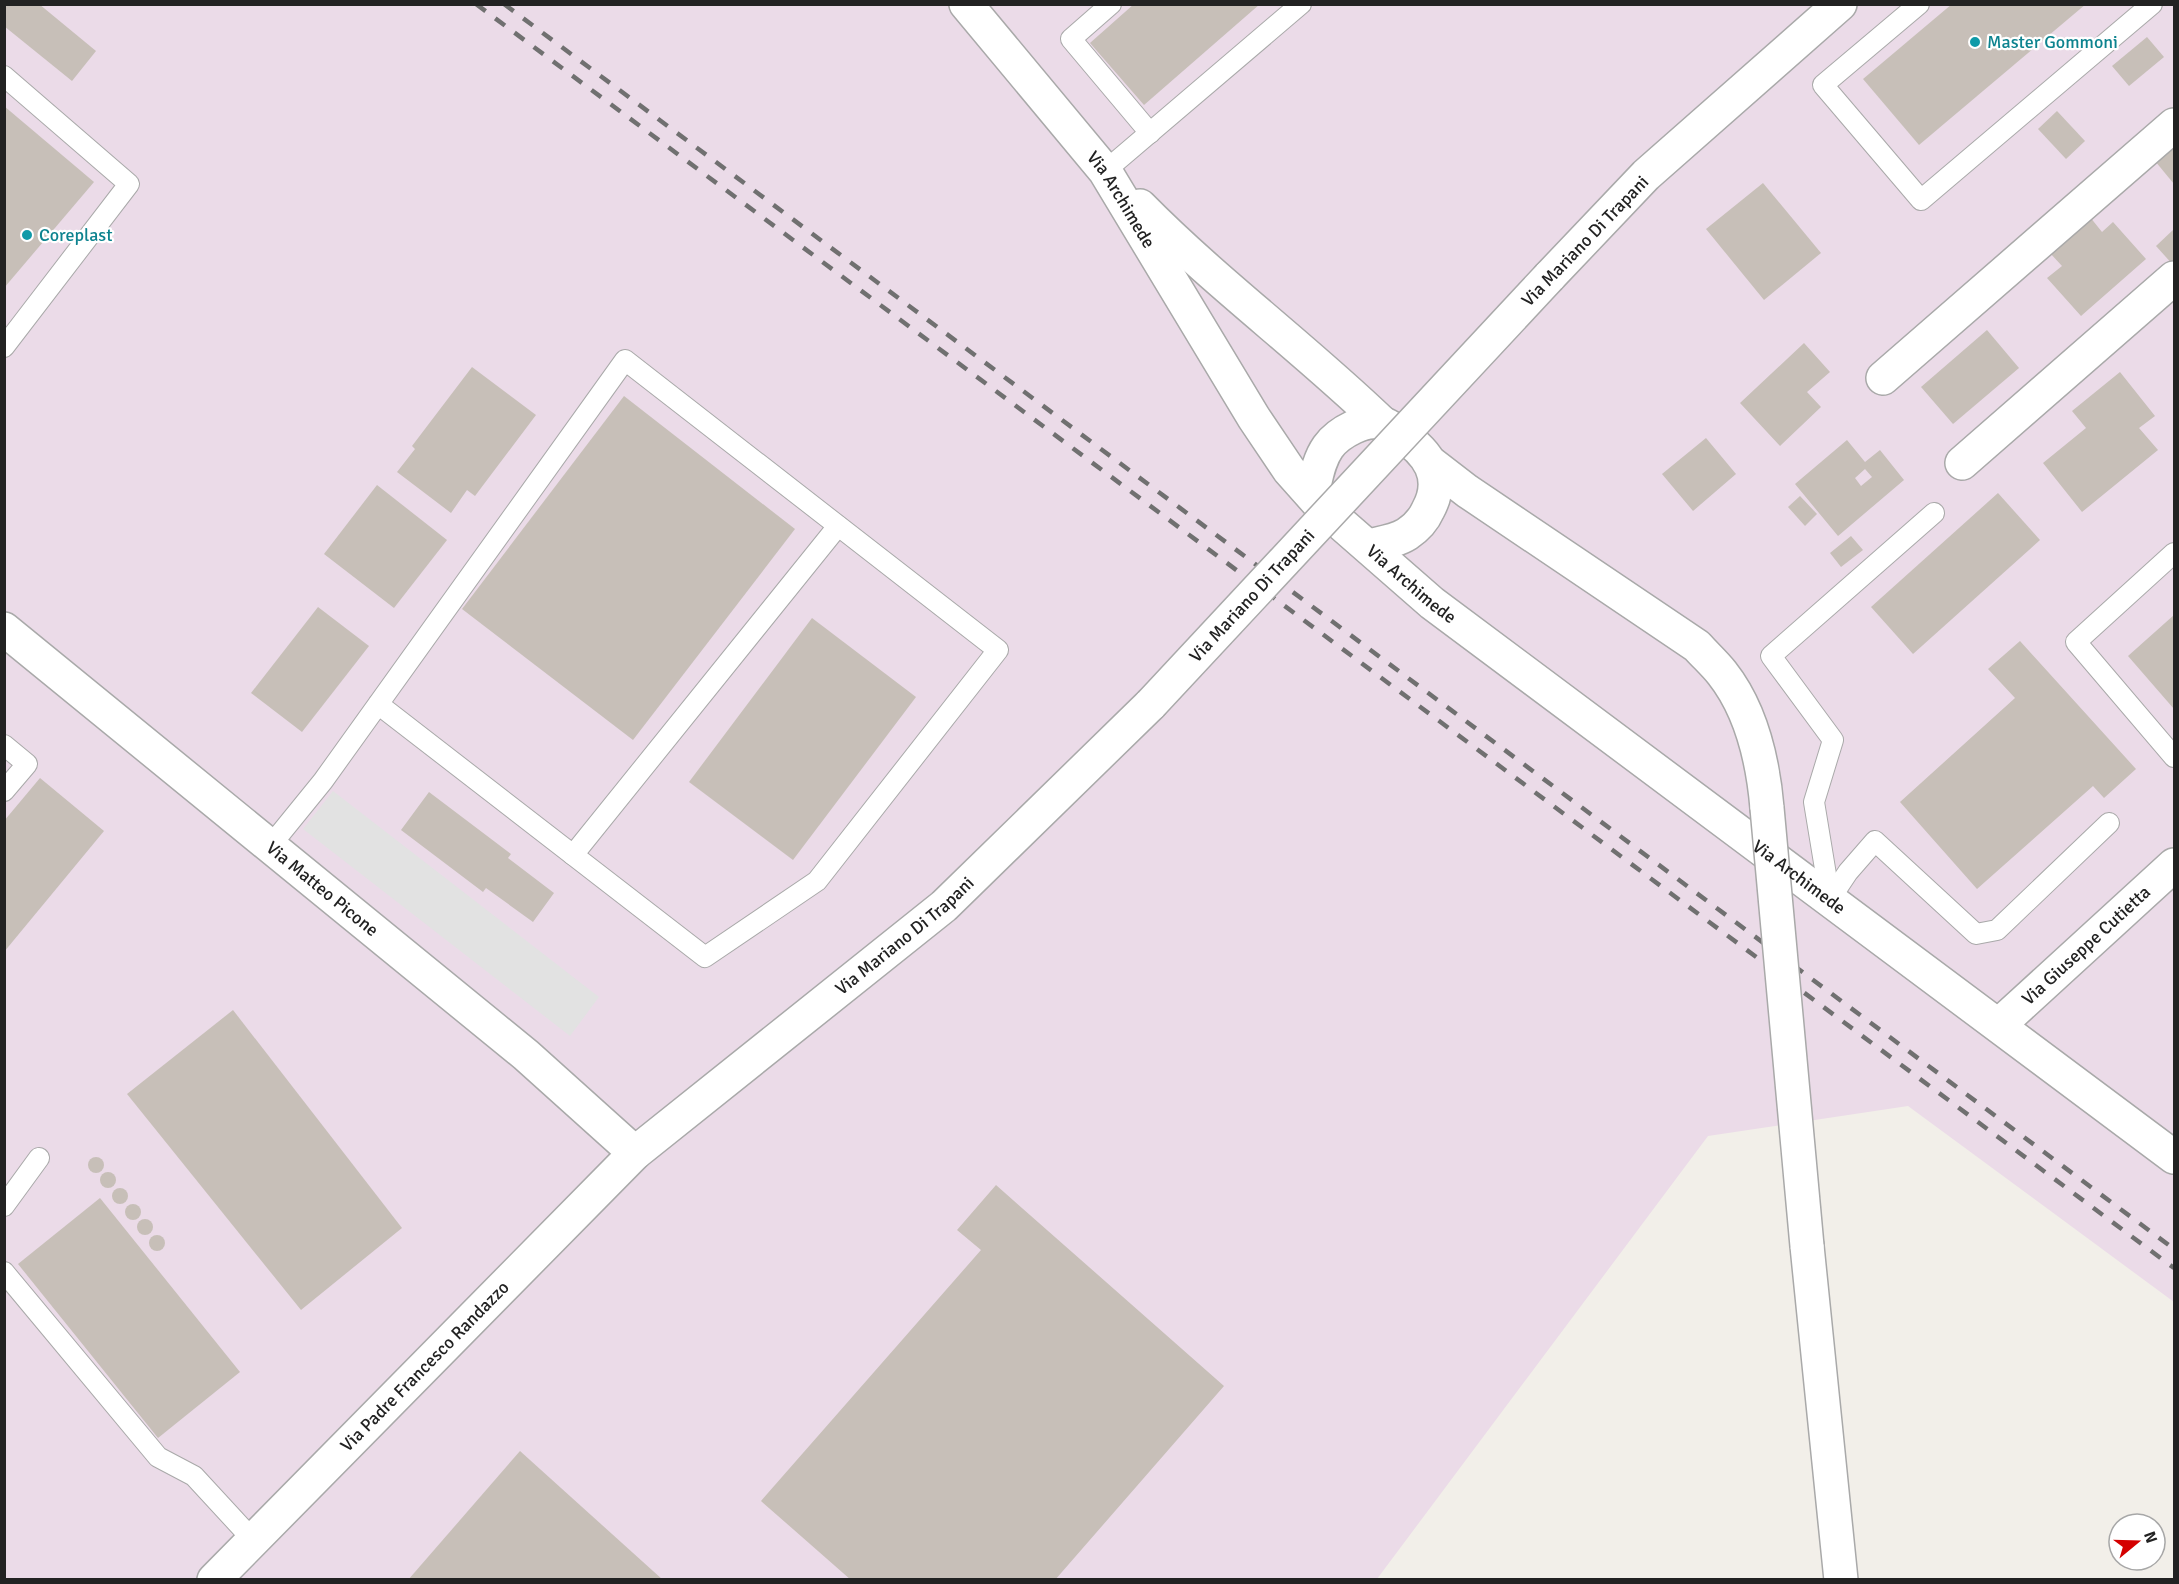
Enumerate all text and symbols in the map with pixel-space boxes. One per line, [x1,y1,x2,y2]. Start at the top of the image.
place label: Master Gommoni [1987,31,2118,53]
marker: Master Gommoni [1968,35,1982,49]
street label: Via Archimede [1082,147,1160,252]
street label: Via Mariano Di Trapani [1517,171,1653,311]
place label: Coreplast [39,224,113,246]
marker: Coreplast [20,228,34,242]
street label: Via Mariano Di Trapani [1185,525,1319,667]
street label: Via Archimede [1362,540,1461,628]
street label: Via Archimede [1748,835,1850,919]
street label: Via Matteo Picone [262,837,383,941]
street label: Via Mariano Di Trapani [831,872,979,1000]
street label: Via Giuseppe Cutietta [2017,881,2155,1010]
street label: Via Padre Francesco Randazzo [336,1276,514,1456]
north arrow [2107,1512,2167,1572]
text: N [2139,1529,2162,1546]

